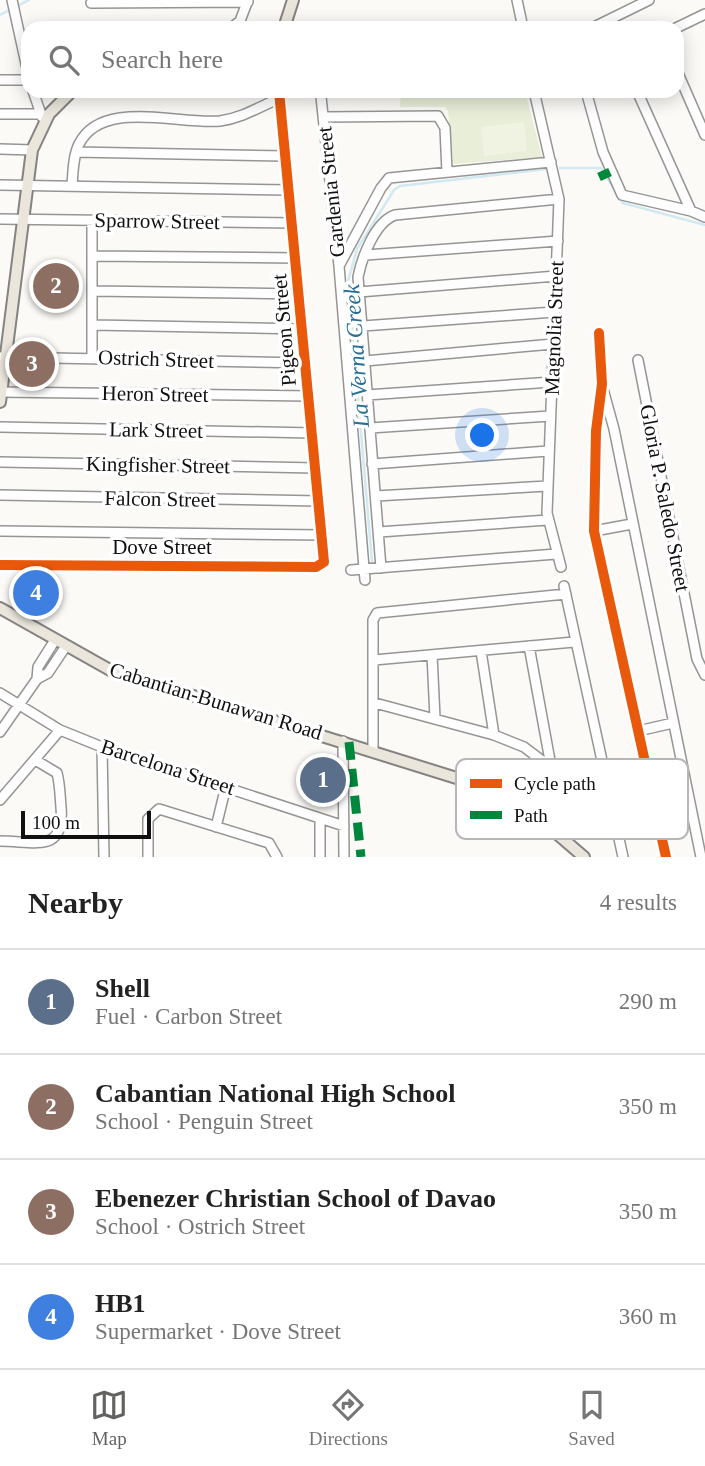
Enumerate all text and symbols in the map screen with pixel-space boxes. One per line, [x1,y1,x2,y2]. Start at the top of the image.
search box [21,21,684,98]
icon: search [45,41,83,79]
text: Search here [101,45,223,74]
street label: Gardenia Street [312,125,350,258]
street label: Sparrow Street [94,208,220,234]
pin: 2 [33,260,79,312]
street label: Magnolia Street [540,260,568,396]
street label: Pigeon Street [267,273,301,387]
water label: La Verna Creek [339,283,374,429]
pin: 3 [9,338,55,390]
street label: Ostrich Street [98,345,215,373]
street label: Heron Street [101,381,209,407]
street label: Gloria P. Saledo Street [635,402,695,594]
street label: Lark Street [109,417,203,443]
your location [465,418,499,452]
street label: Kingfisher Street [86,452,230,478]
street label: Falcon Street [104,486,216,512]
street label: Dove Street [112,535,212,559]
pin: 4 [13,567,59,619]
street label: Cabantian-Bunawan Road [107,657,326,745]
street label: Barcelona Street [98,734,238,800]
pin: 1 [300,754,346,806]
legend [456,759,688,839]
text: Cycle path [514,773,596,794]
text: Path [514,805,548,826]
scale bar [21,808,150,840]
text: 100 m [32,812,80,833]
text: Nearby [28,886,123,919]
text: 4 results [600,890,677,915]
text: Shell [95,974,150,1003]
text: 1 [45,989,57,1014]
text: 290 m [619,989,677,1014]
text: Fuel · Carbon Street [95,1004,282,1029]
text: Cabantian National High School [95,1079,455,1108]
text: 2 [45,1094,57,1119]
text: 350 m [619,1094,677,1119]
text: School · Penguin Street [95,1109,313,1134]
text: Ebenezer Christian School of Davao [95,1184,496,1213]
text: 3 [45,1199,57,1224]
text: 350 m [619,1199,677,1224]
text: School · Ostrich Street [95,1214,305,1239]
text: HB1 [95,1289,146,1318]
text: 4 [45,1304,57,1329]
text: 360 m [619,1304,677,1329]
text: Supermarket · Dove Street [95,1319,341,1344]
tab: Map [90,1386,128,1450]
tab: Directions [309,1386,388,1450]
tab: Saved [568,1386,615,1450]

